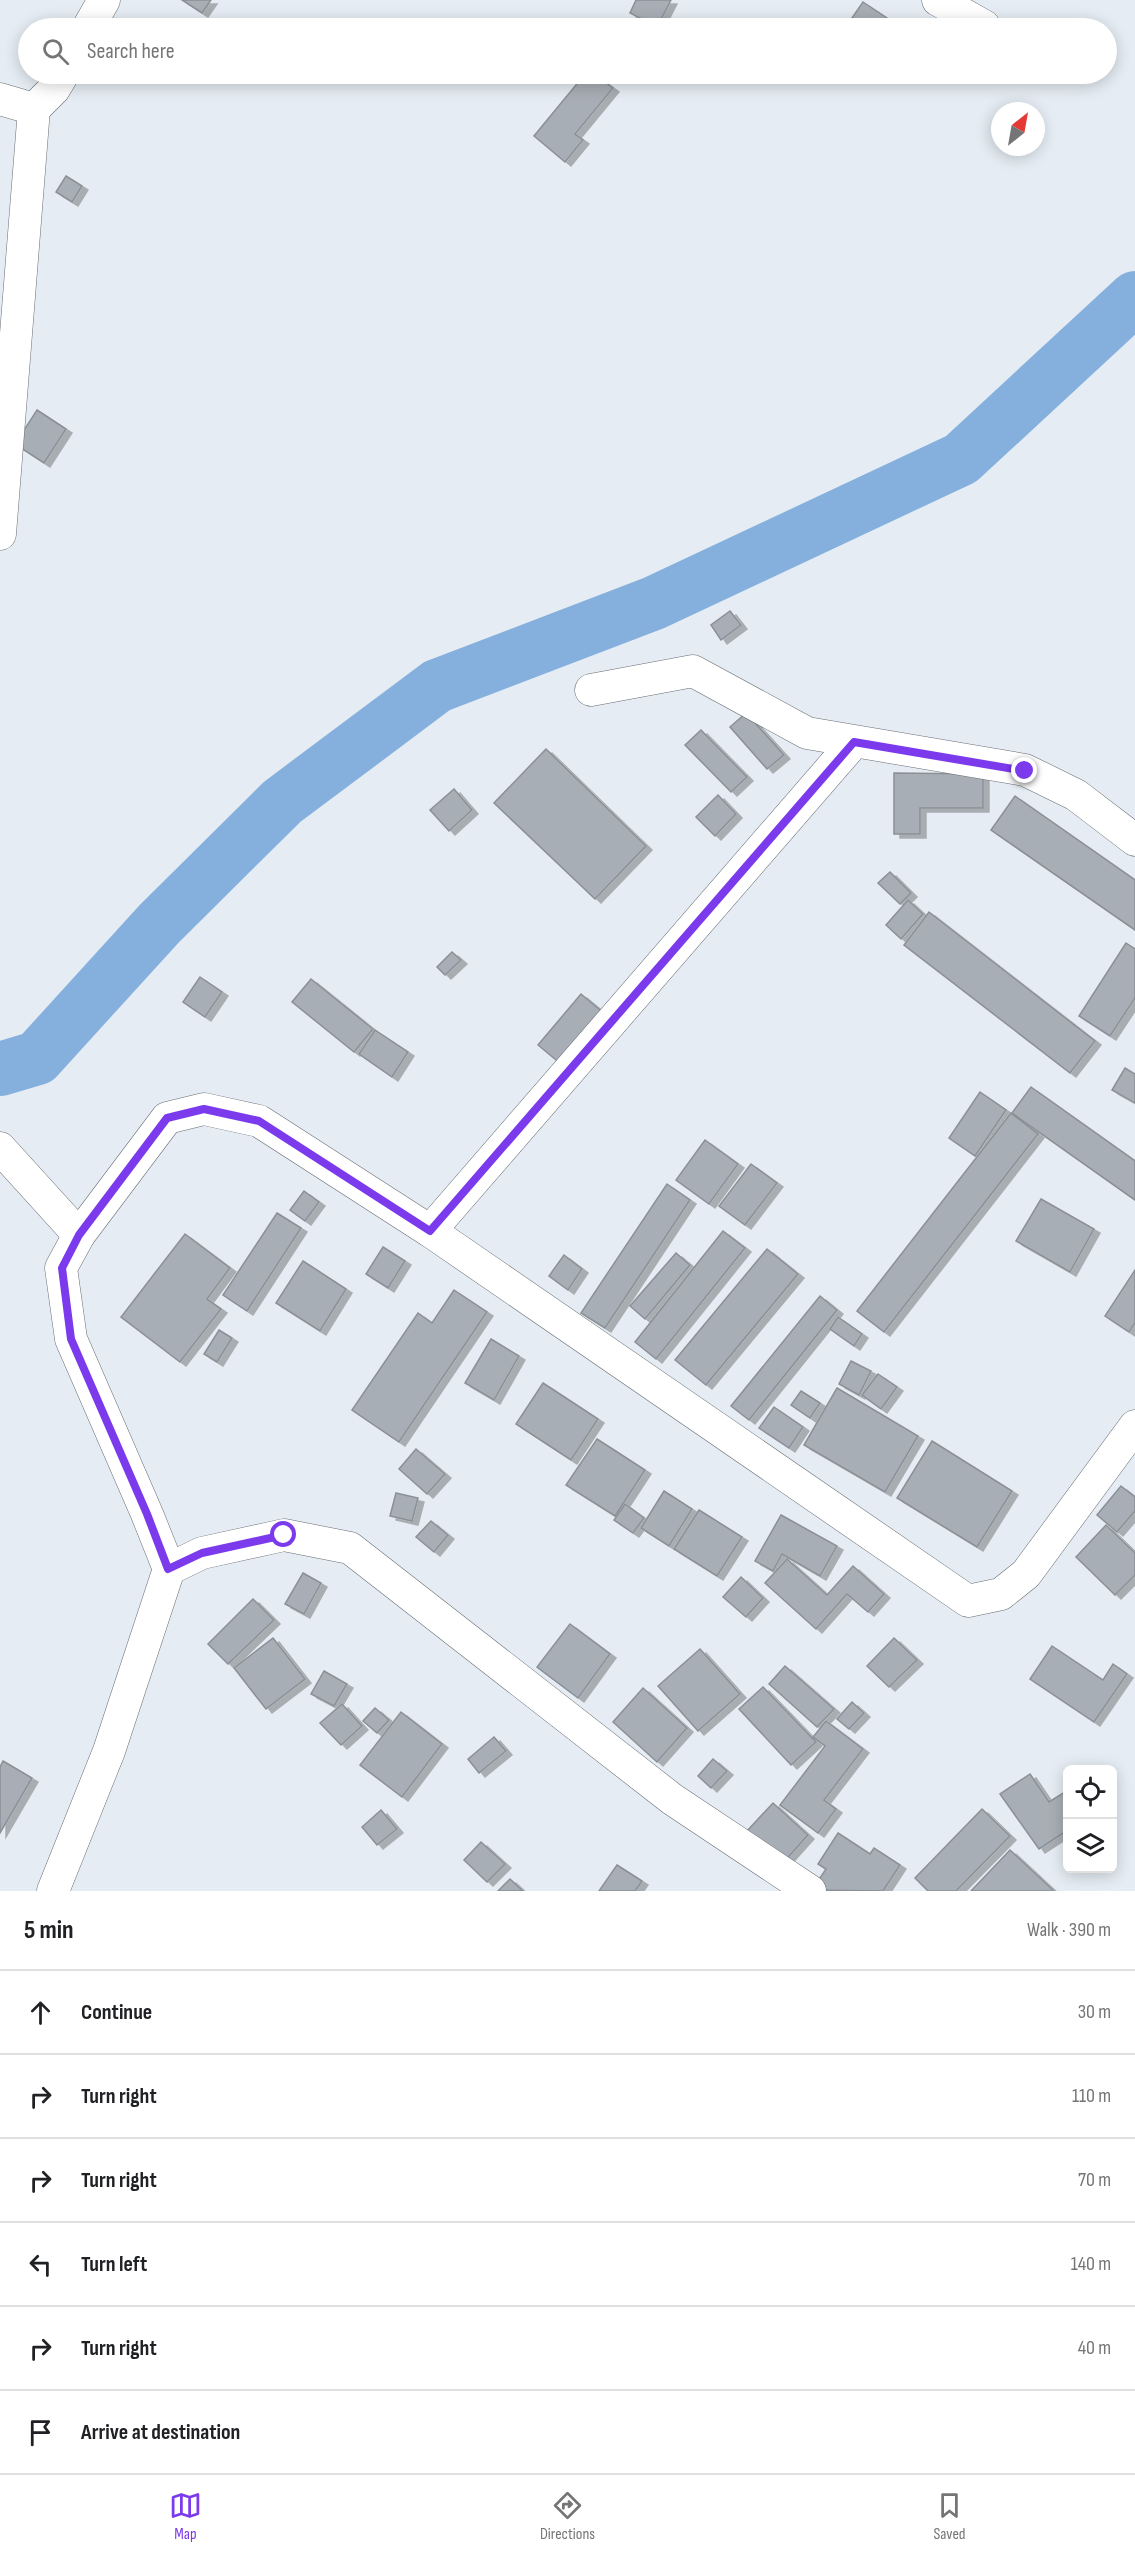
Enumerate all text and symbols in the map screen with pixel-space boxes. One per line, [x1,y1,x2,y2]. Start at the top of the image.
search box [18,18,1117,84]
icon: search [39,35,72,68]
text: Search here [87,38,174,65]
north arrow [991,102,1045,156]
route end [1011,757,1037,783]
route start [270,1521,296,1547]
map controls [1063,1765,1117,1873]
button: locate [1063,1765,1117,1819]
button: layers [1063,1819,1117,1873]
text: 5 min [24,1915,74,1946]
text: Walk · 390 m [1027,1918,1111,1942]
icon: ahead [24,1996,57,2029]
text: Continue [81,1999,152,2026]
text: 30 m [1078,2000,1111,2024]
icon: right [24,2080,57,2113]
text: Turn right [81,2083,157,2110]
text: 110 m [1072,2084,1111,2108]
icon: right [24,2164,57,2197]
text: Turn right [81,2167,157,2194]
text: 70 m [1078,2168,1111,2192]
icon: left [24,2248,57,2281]
text: Turn left [81,2251,147,2278]
text: 140 m [1071,2252,1111,2276]
icon: right [24,2332,57,2365]
text: Turn right [81,2335,157,2362]
text: 40 m [1078,2336,1111,2360]
icon: arrive [24,2416,57,2449]
text: Arrive at destination [81,2419,240,2446]
tab: Map [169,2489,202,2544]
tab: Directions [540,2489,595,2544]
tab: Saved [933,2489,966,2544]

